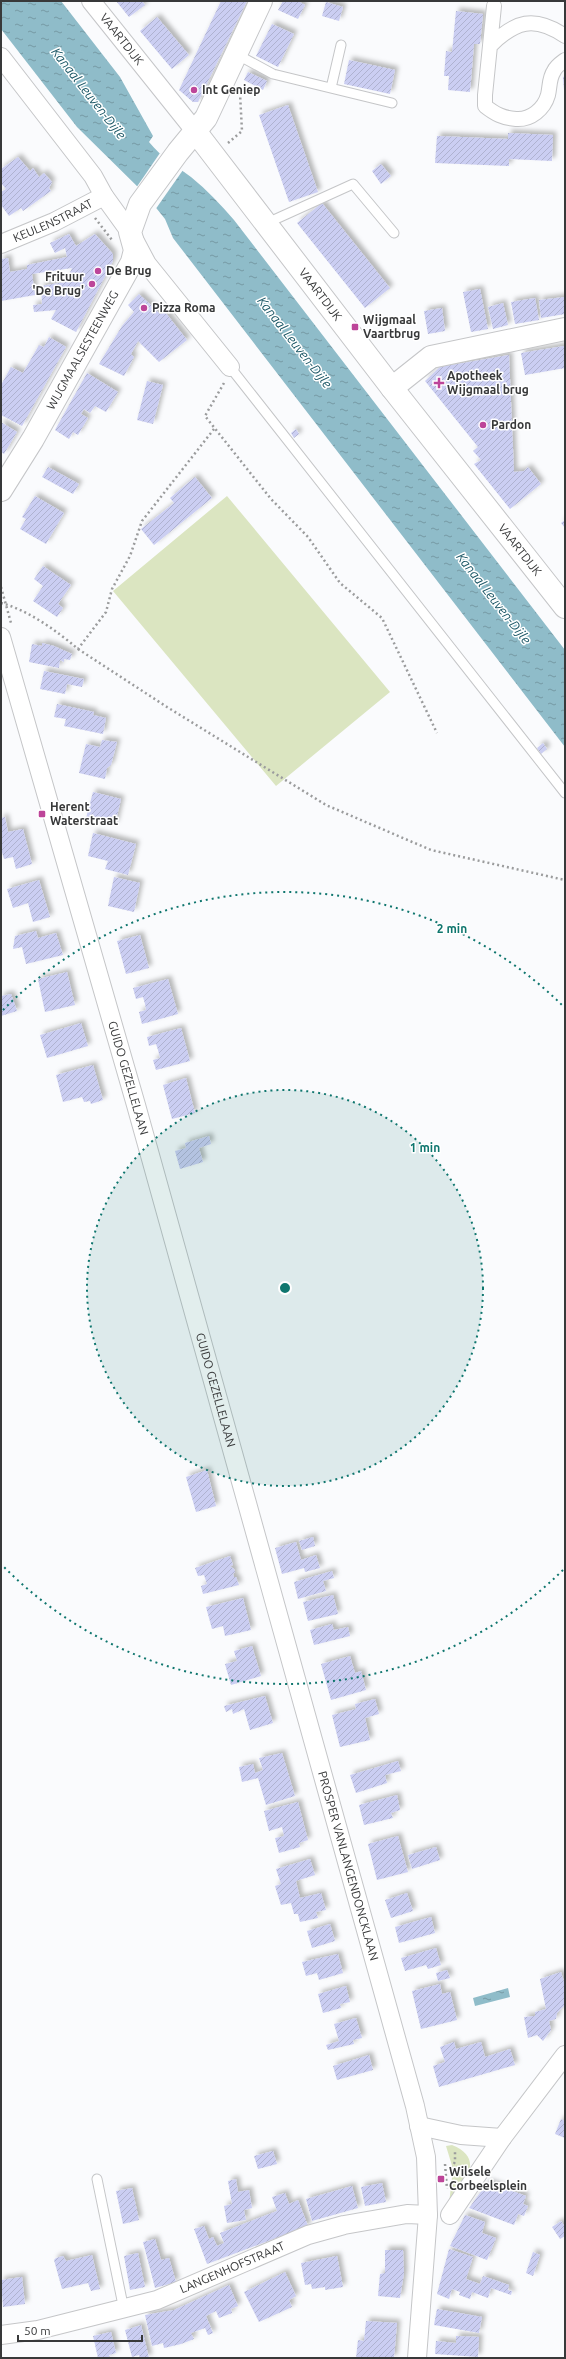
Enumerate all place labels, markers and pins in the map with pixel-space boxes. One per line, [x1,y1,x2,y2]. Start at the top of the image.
place label: Int Geniep [202,83,260,96]
marker: Int Geniep [189,85,199,95]
place label: De Brug [106,264,151,277]
marker: De Brug [93,266,103,276]
place label: Frituur 'De Brug' [33,270,84,297]
marker: Frituur 'De Brug' [87,279,97,289]
place label: Pizza Roma [152,301,216,314]
marker: Pizza Roma [139,303,149,313]
place label: Wijgmaal Vaartbrug [363,313,420,340]
marker: Wijgmaal Vaartbrug [350,322,360,332]
place label: Apotheek Wijgmaal brug [447,369,529,396]
marker: Apotheek Wijgmaal brug [434,378,444,388]
place label: Pardon [491,418,531,431]
marker: Pardon [478,420,488,430]
place label: Herent Waterstraat [50,800,118,827]
marker: Herent Waterstraat [37,809,47,819]
centre of rings [278,1281,292,1295]
place label: Wilsele Corbeelsplein [449,2165,527,2192]
marker: Wilsele Corbeelsplein [436,2174,446,2184]

